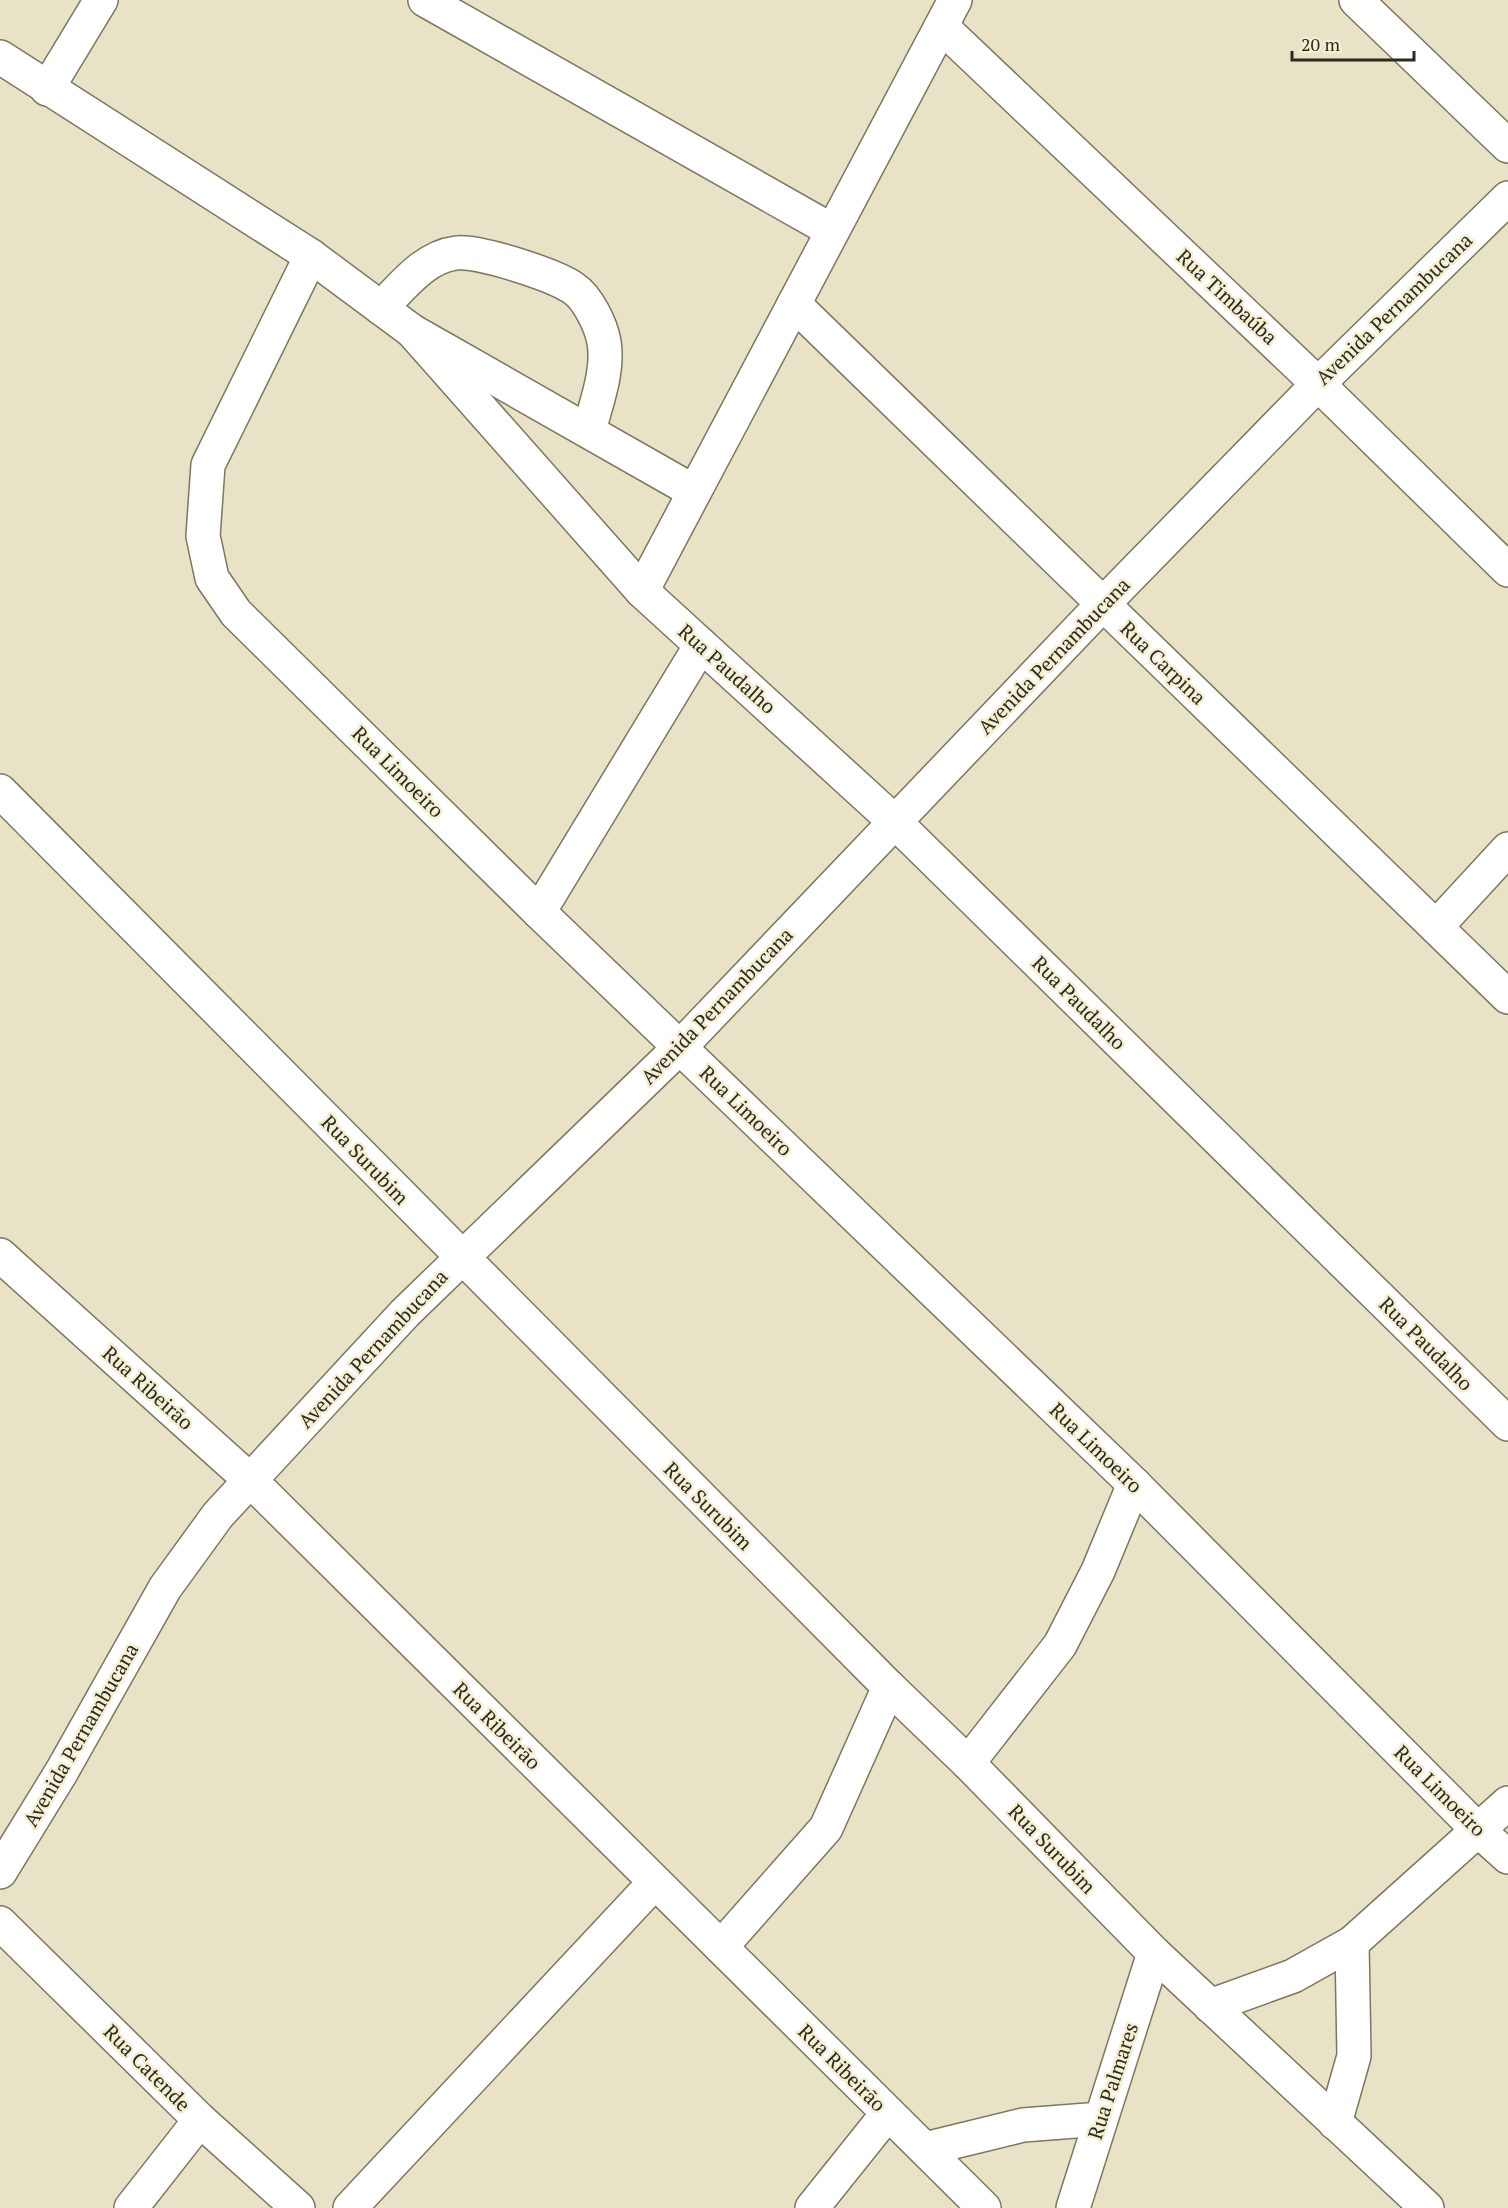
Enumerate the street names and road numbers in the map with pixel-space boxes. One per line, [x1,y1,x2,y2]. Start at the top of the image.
street label: Avenida Pernambucana [1309,227,1478,391]
street label: Rua Timbaúba [1171,243,1283,350]
street label: Avenida Pernambucana [972,571,1136,740]
street label: Rua Carpina [1115,615,1212,710]
street label: Rua Paudalho [673,618,782,720]
street label: Rua Limoeiro [347,720,450,823]
street label: Avenida Pernambucana [635,921,799,1090]
street label: Rua Paudalho [1026,950,1132,1056]
street label: Rua Limoeiro [694,1059,799,1162]
street label: Rua Surubim [316,1109,415,1210]
street label: Avenida Pernambucana [292,1263,453,1434]
street label: Rua Paudalho [1373,1291,1479,1397]
street label: Rua Ribeirão [97,1340,200,1436]
street label: Rua Limoeiro [1044,1396,1149,1499]
street label: Rua Surubim [658,1456,758,1556]
street label: Avenida Pernambucana [17,1638,144,1832]
street label: Rua Ribeirão [448,1676,547,1775]
street label: Rua Limoeiro [1389,1739,1492,1842]
street label: Rua Surubim [1003,1798,1102,1899]
street label: Rua Catende [98,2018,197,2117]
street label: Rua Ribeirão [793,2018,892,2117]
street label: Rua Palmares [1081,2019,1144,2143]

